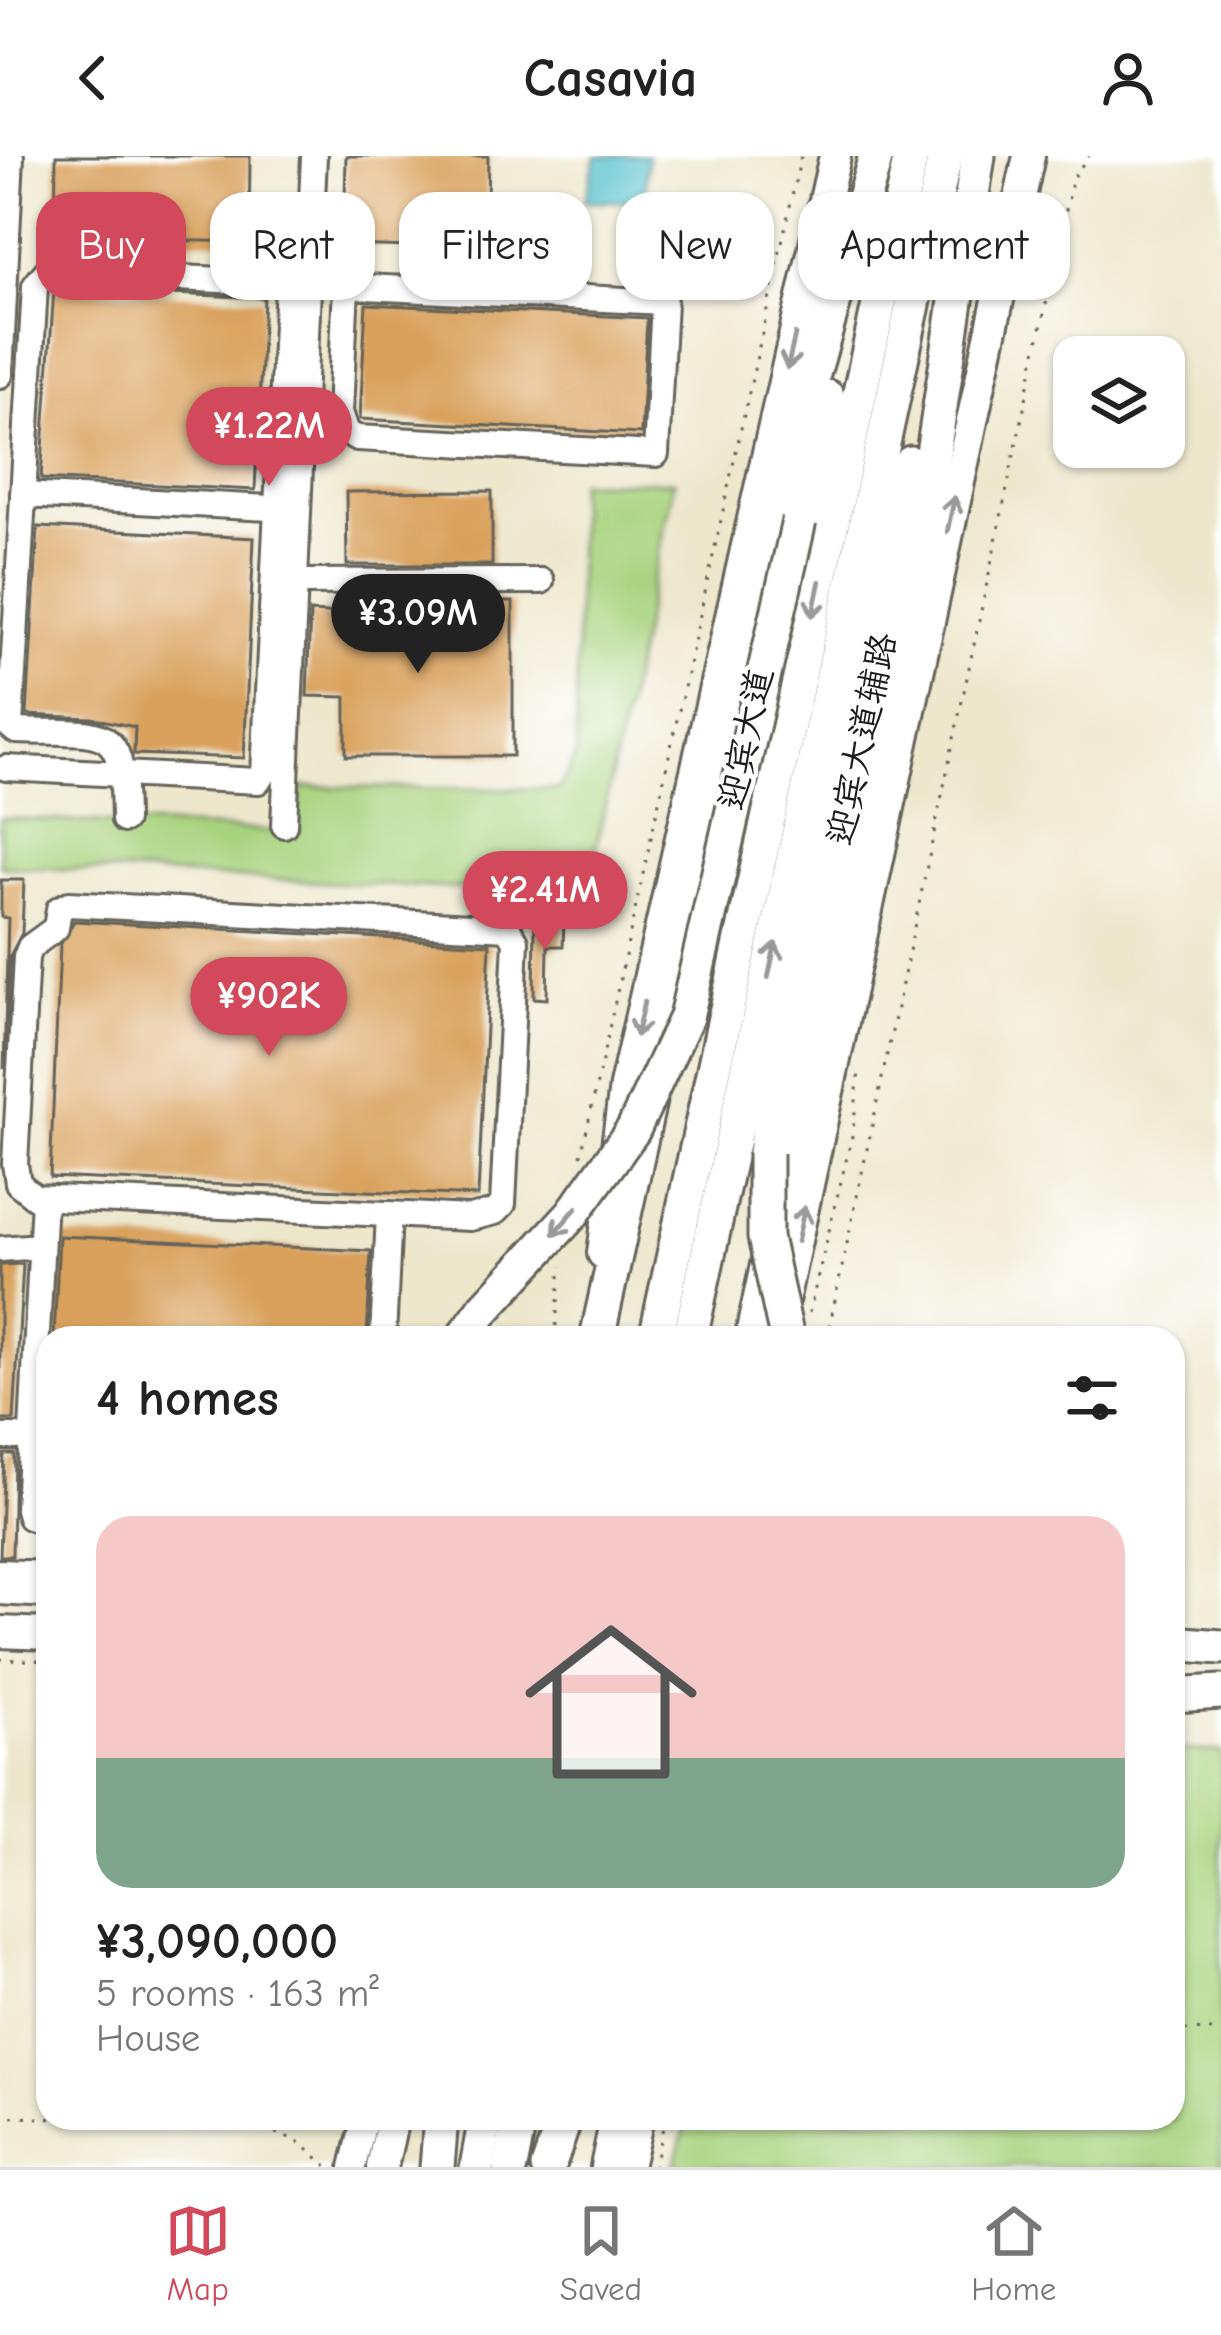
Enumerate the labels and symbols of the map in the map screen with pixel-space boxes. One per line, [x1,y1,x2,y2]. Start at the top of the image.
one-way arrow [779,333,801,371]
pin: ¥1.22M [171,387,367,489]
one-way arrow [941,496,963,535]
pin: ¥3.09M [320,574,516,676]
one-way arrow [803,579,826,617]
street label: 迎宾大道辅路 [819,629,905,849]
street label: 迎宾大道 [711,664,781,814]
pin: ¥2.41M [447,851,643,953]
one-way arrow [762,941,785,979]
pin: ¥902K [185,957,353,1059]
one-way arrow [628,1000,651,1038]
one-way arrow [552,1205,580,1235]
one-way arrow [791,1206,813,1245]

